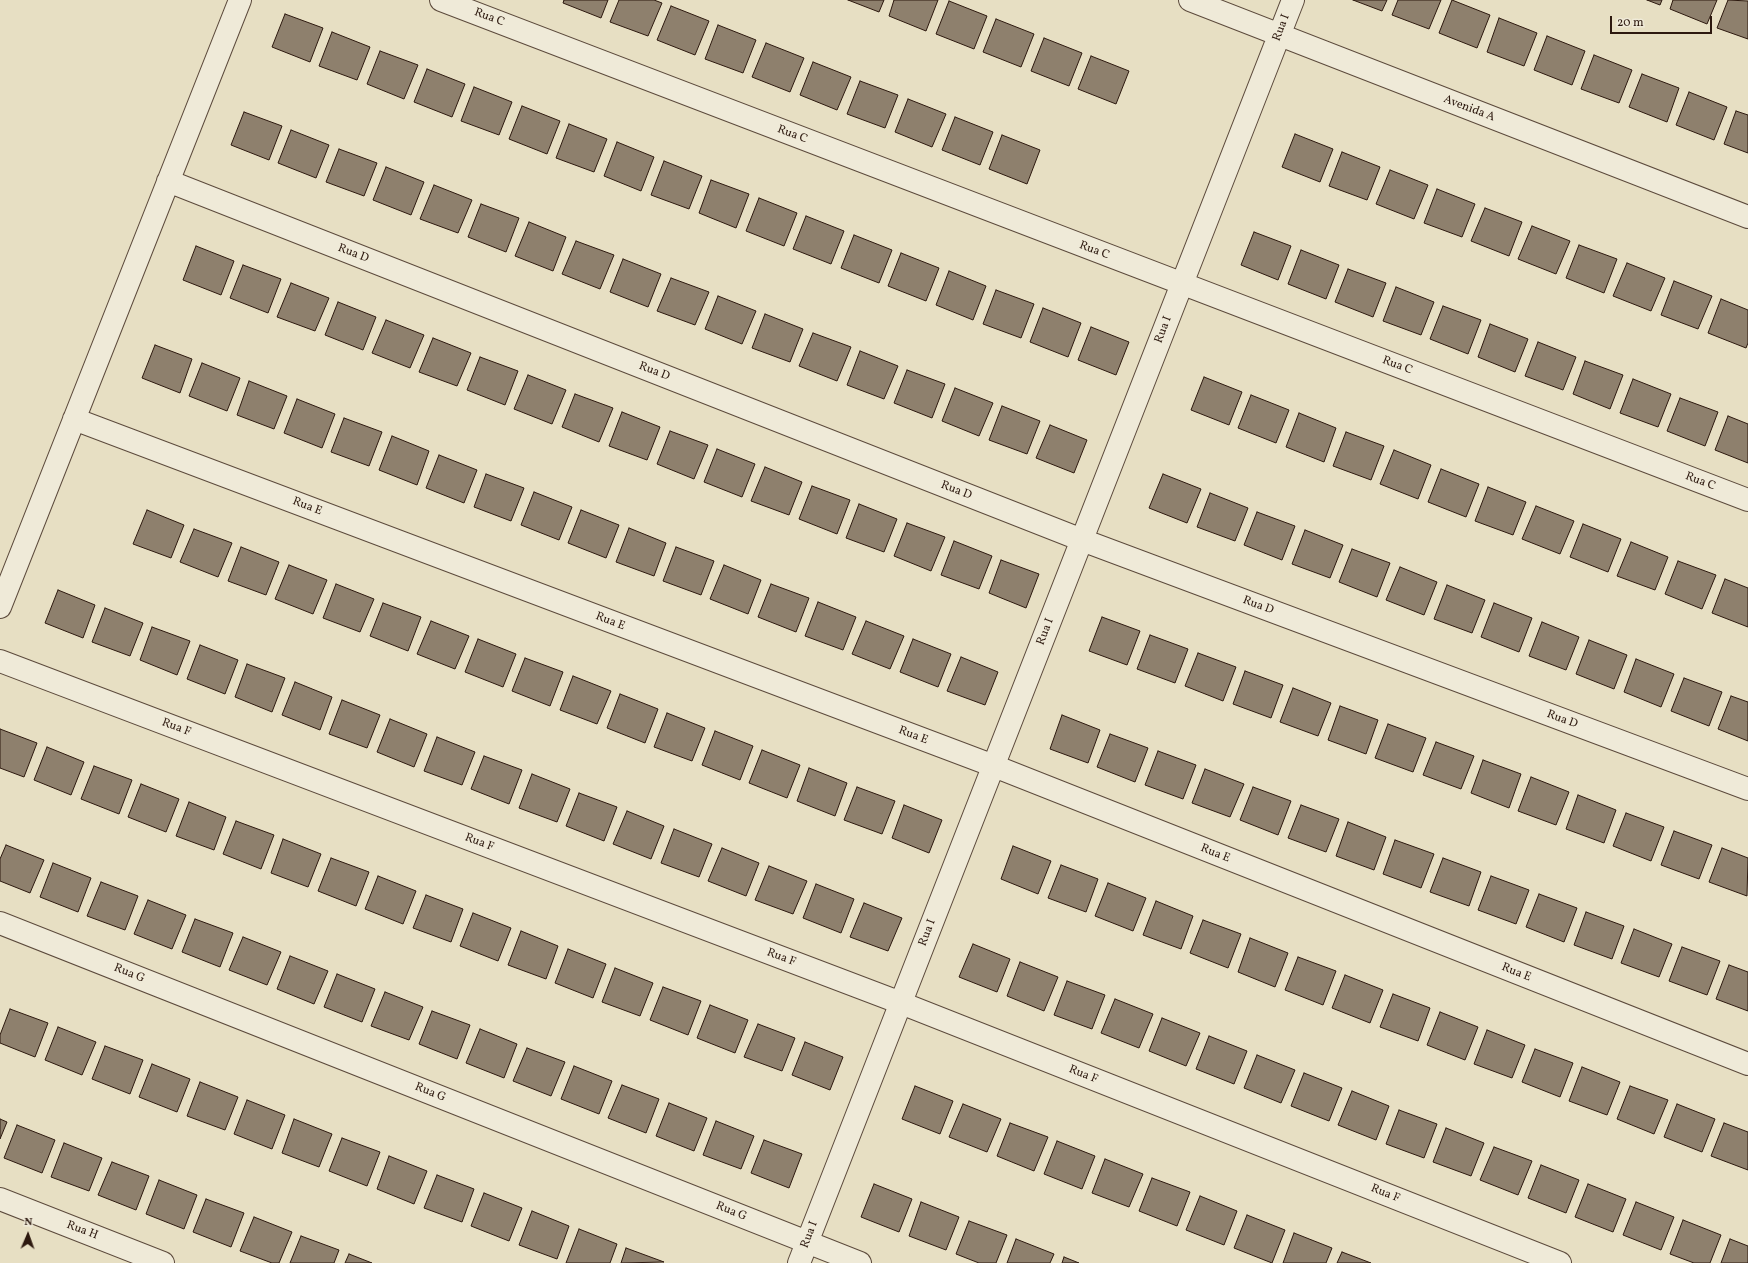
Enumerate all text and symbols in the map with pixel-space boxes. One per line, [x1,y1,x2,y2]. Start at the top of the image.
street label: Rua C [472,6,506,30]
scale bar [1612,8,1714,34]
street label: Rua I [1270,13,1294,43]
text: 20 m [1617,15,1644,31]
street label: Avenida A [1441,93,1497,125]
street label: Rua C [775,123,809,147]
street label: Rua C [1077,239,1111,263]
street label: Rua D [335,242,371,266]
street label: Rua I [1152,315,1176,345]
street label: Rua C [1380,354,1414,378]
street label: Rua D [636,360,672,384]
street label: Rua C [1683,470,1717,494]
street label: Rua D [938,479,974,503]
street label: Rua E [290,495,324,519]
street label: Rua D [1240,594,1276,618]
street label: Rua E [593,610,627,634]
street label: Rua I [1034,617,1058,647]
street label: Rua D [1544,708,1580,732]
street label: Rua F [159,716,193,740]
street label: Rua E [896,724,930,748]
street label: Rua F [462,831,496,855]
street label: Rua E [1198,842,1232,866]
street label: Rua I [916,918,940,948]
street label: Rua F [764,946,798,970]
street label: Rua G [111,961,147,987]
street label: Rua E [1499,961,1533,985]
street label: Rua F [1066,1063,1100,1087]
street label: Rua G [412,1080,448,1106]
street label: Rua F [1368,1182,1402,1206]
street label: Rua G [713,1199,749,1225]
north arrow [8,1215,48,1255]
text: N [24,1215,33,1230]
street label: Rua H [64,1218,100,1244]
street label: Rua I [798,1220,822,1250]

